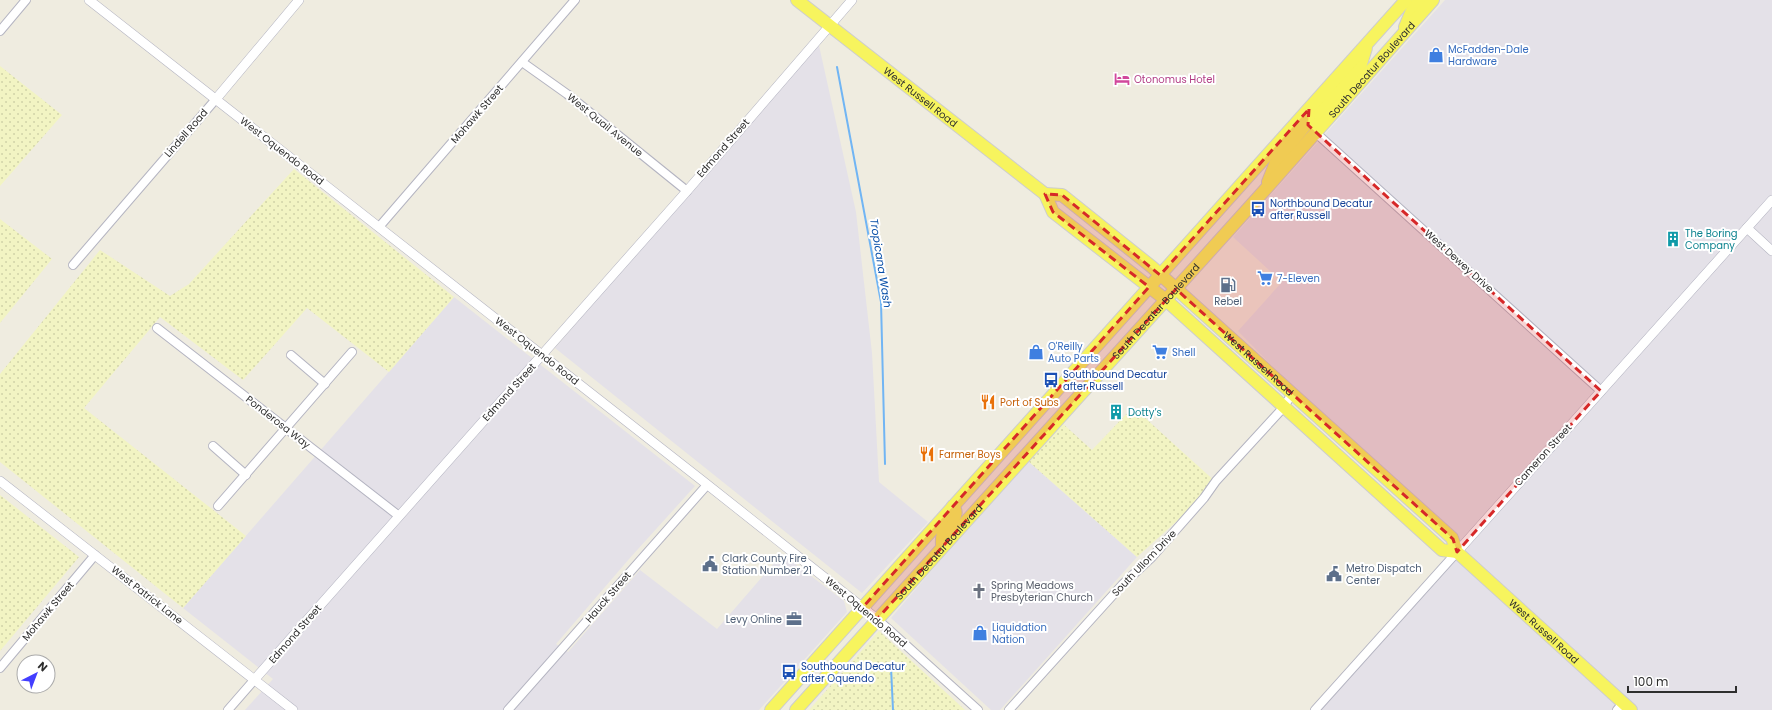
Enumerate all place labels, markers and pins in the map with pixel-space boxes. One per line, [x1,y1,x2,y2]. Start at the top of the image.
place label: McFadden-Dale Hardware [1448,42,1529,69]
shop icon: McFadden-Dale Hardware [1427,46,1445,64]
hotel icon: Otonomus Hotel [1113,70,1131,88]
place label: Otonomus Hotel [1134,72,1215,87]
place label: Northbound Decatur after Russell [1270,196,1373,223]
bus stop icon: Northbound Decatur after Russell [1249,200,1267,218]
place label: The Boring Company [1685,226,1738,253]
building icon: The Boring Company [1664,230,1682,248]
supermarket icon: 7-Eleven [1256,269,1274,287]
place label: 7-Eleven [1277,271,1320,286]
fuel station icon: Rebel [1219,276,1237,294]
place label: Rebel [1214,294,1242,309]
place label: O'Reilly Auto Parts [1048,339,1099,366]
shop icon: O'Reilly Auto Parts [1027,343,1045,361]
supermarket icon: Shell [1151,343,1169,361]
place label: Shell [1172,345,1195,360]
place label: Southbound Decatur after Russell [1063,367,1167,394]
bus stop icon: Southbound Decatur after Russell [1042,371,1060,389]
restaurant icon: Port of Subs [979,393,997,411]
place label: Port of Subs [1000,395,1059,410]
building icon: Dotty’s [1107,403,1125,421]
place label: Dotty’s [1128,405,1162,420]
restaurant icon: Farmer Boys [918,445,936,463]
place label: Farmer Boys [939,447,1001,462]
place label: Clark County Fire Station Number 21 [722,551,812,578]
public building icon: Clark County Fire Station Number 21 [701,555,719,573]
place label: Metro Dispatch Center [1346,561,1422,588]
public building icon: Metro Dispatch Center [1325,565,1343,583]
place label: Spring Meadows Presbyterian Church [991,578,1093,605]
church icon: Spring Meadows Presbyterian Church [970,582,988,600]
office icon: Levy Online [785,610,803,628]
place label: Levy Online [726,612,782,627]
place label: Liquidation Nation [992,620,1047,647]
shop icon: Liquidation Nation [971,624,989,642]
place label: Southbound Decatur after Oquendo [801,659,905,686]
bus stop icon: Southbound Decatur after Oquendo [780,663,798,681]

